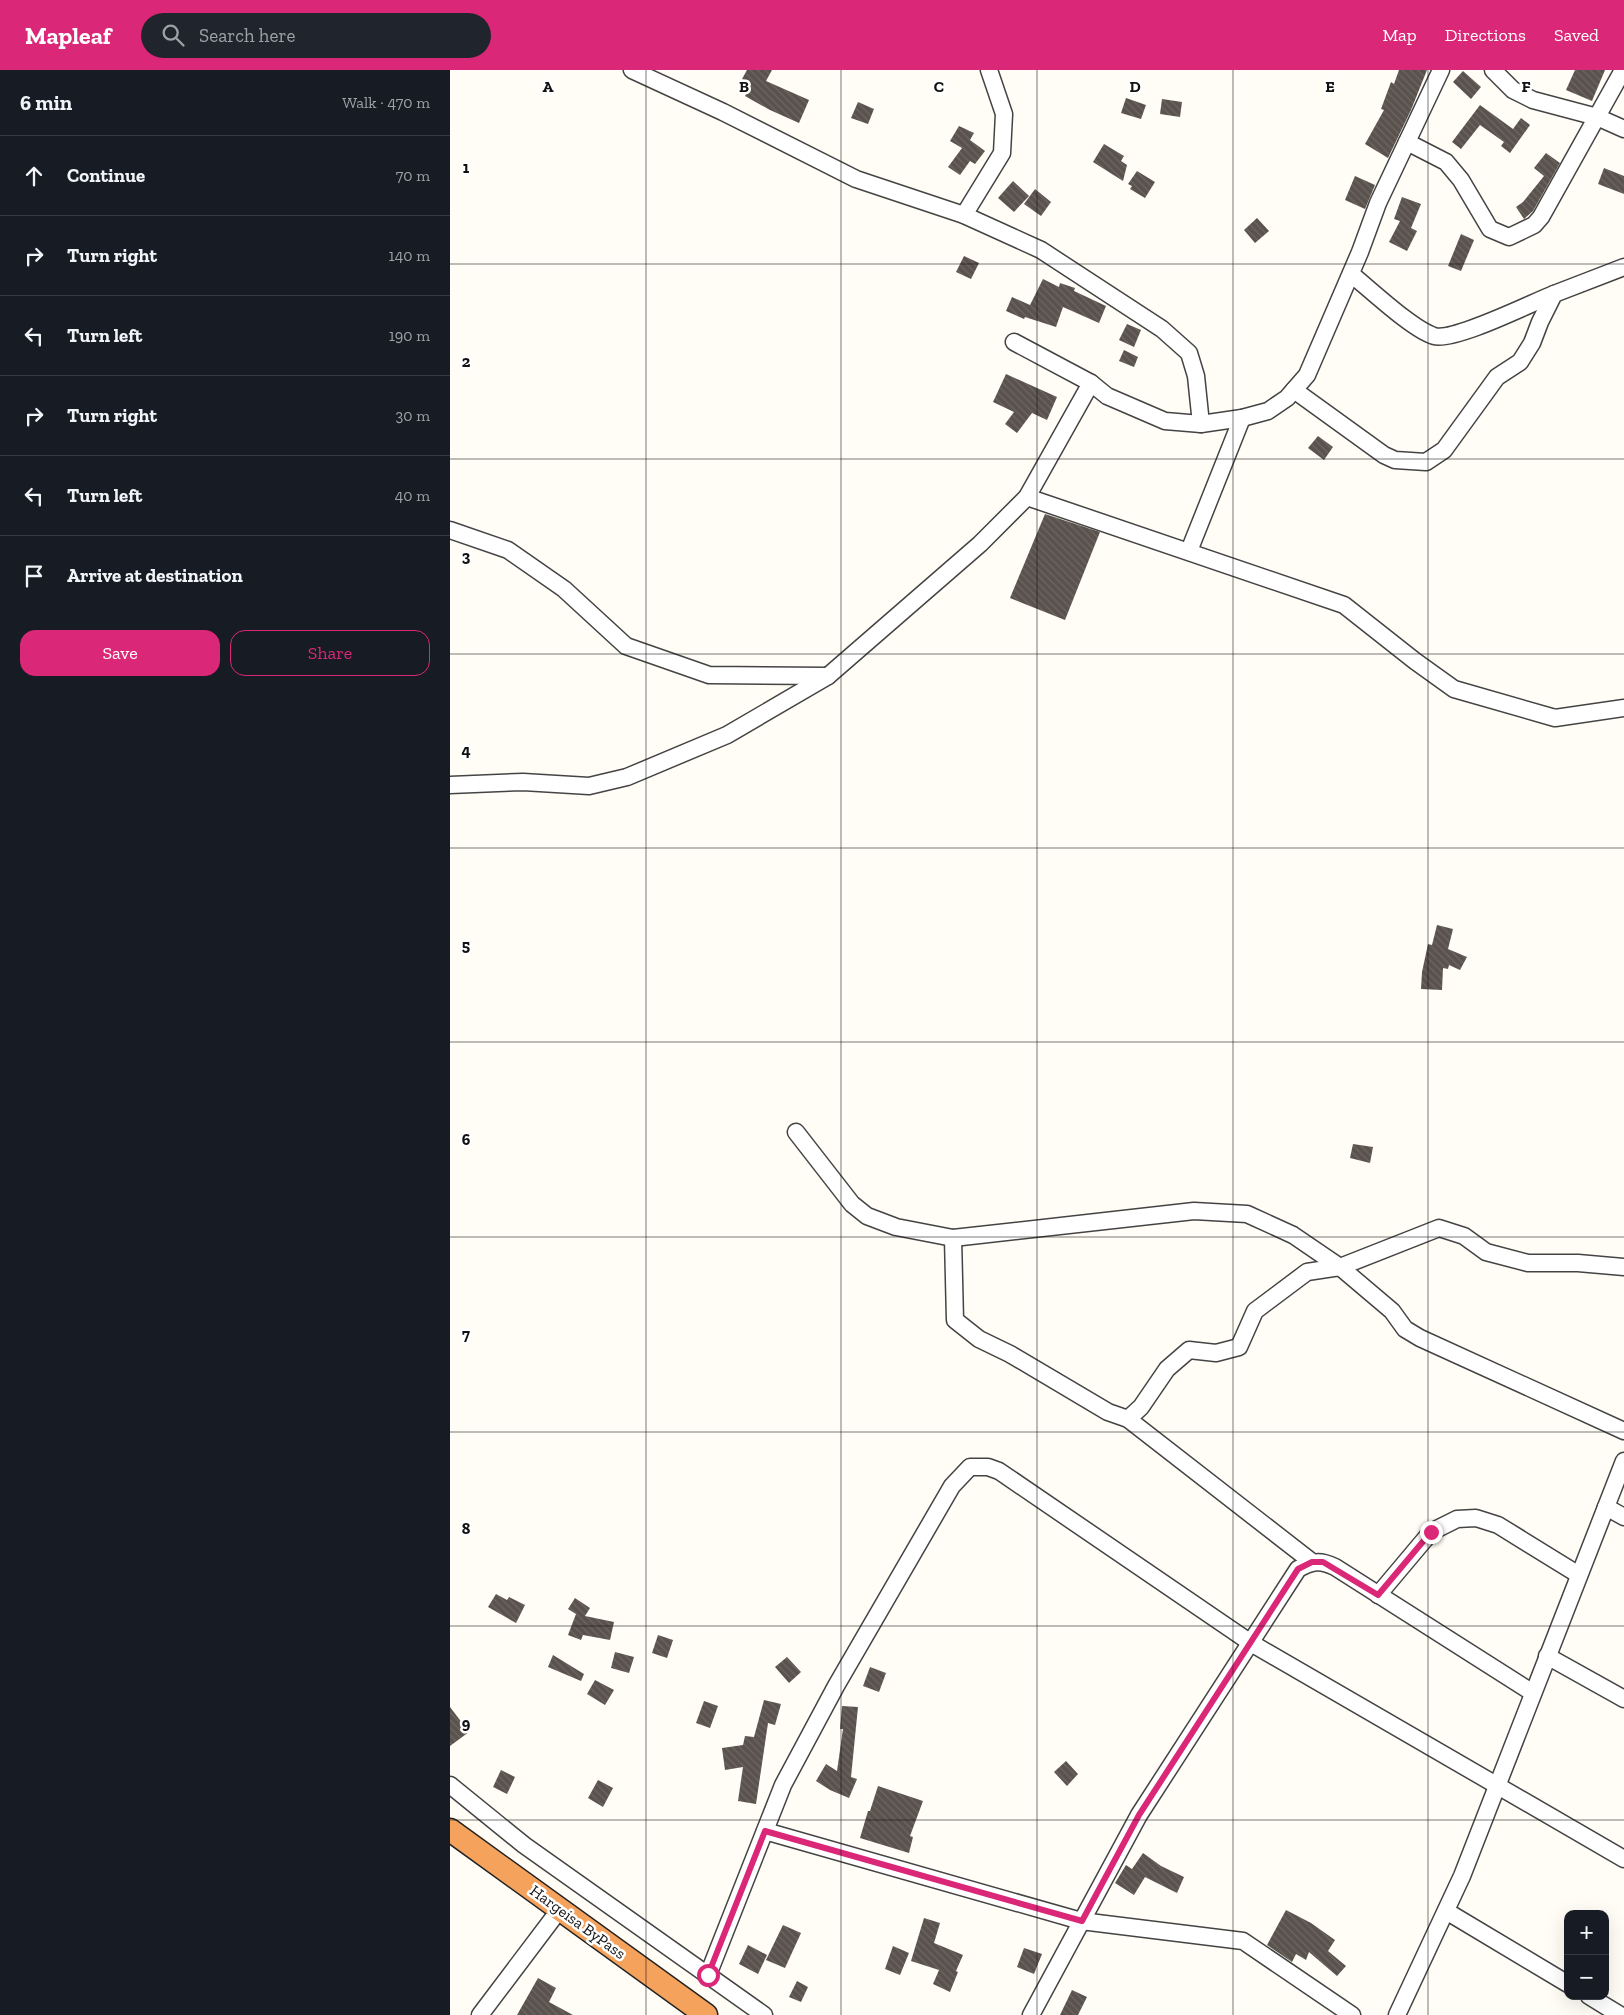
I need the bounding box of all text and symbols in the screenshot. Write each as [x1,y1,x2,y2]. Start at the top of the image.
search box [141,13,491,58]
text: Mapleaf [25,21,111,50]
icon: search [159,21,187,49]
text: Search here [199,24,295,47]
text: Map [1382,24,1417,46]
text: Directions [1445,24,1526,46]
text: Saved [1554,24,1599,46]
text: A [543,77,554,96]
text: B [739,77,749,96]
text: C [934,77,944,96]
text: D [1129,77,1141,96]
text: E [1325,77,1335,96]
text: F [1521,77,1531,96]
text: 6 min [20,90,72,115]
text: Walk · 470 m [342,93,430,112]
text: 1 [463,158,470,177]
icon: ahead [20,162,48,190]
text: Continue [67,164,145,187]
text: 70 m [396,166,430,185]
icon: right [20,242,48,270]
text: Turn right [67,244,157,267]
text: 140 m [389,246,430,265]
icon: left [20,322,48,350]
text: Turn left [67,324,142,347]
text: 190 m [389,326,430,345]
text: 2 [462,352,471,371]
icon: right [20,402,48,430]
text: Turn right [67,404,157,427]
text: 30 m [396,406,430,425]
icon: left [20,482,48,510]
text: Turn left [67,484,142,507]
text: 40 m [395,486,430,505]
text: 3 [462,547,471,566]
icon: arrive [20,562,48,590]
text: Arrive at destination [67,564,243,587]
button: Save [20,630,220,676]
button: Share [230,630,430,676]
text: 4 [461,741,471,760]
text: 5 [462,936,470,955]
text: 6 [462,1130,471,1149]
text: 7 [462,1325,470,1344]
text: 8 [462,1519,471,1538]
route end [1420,1521,1443,1544]
text: 9 [462,1714,471,1733]
street label: Hargeisa ByPass [527,1881,629,1963]
map controls [1564,1910,1609,2000]
button: + [1564,1910,1609,1955]
button: − [1564,1955,1609,2000]
route start [697,1964,720,1987]

